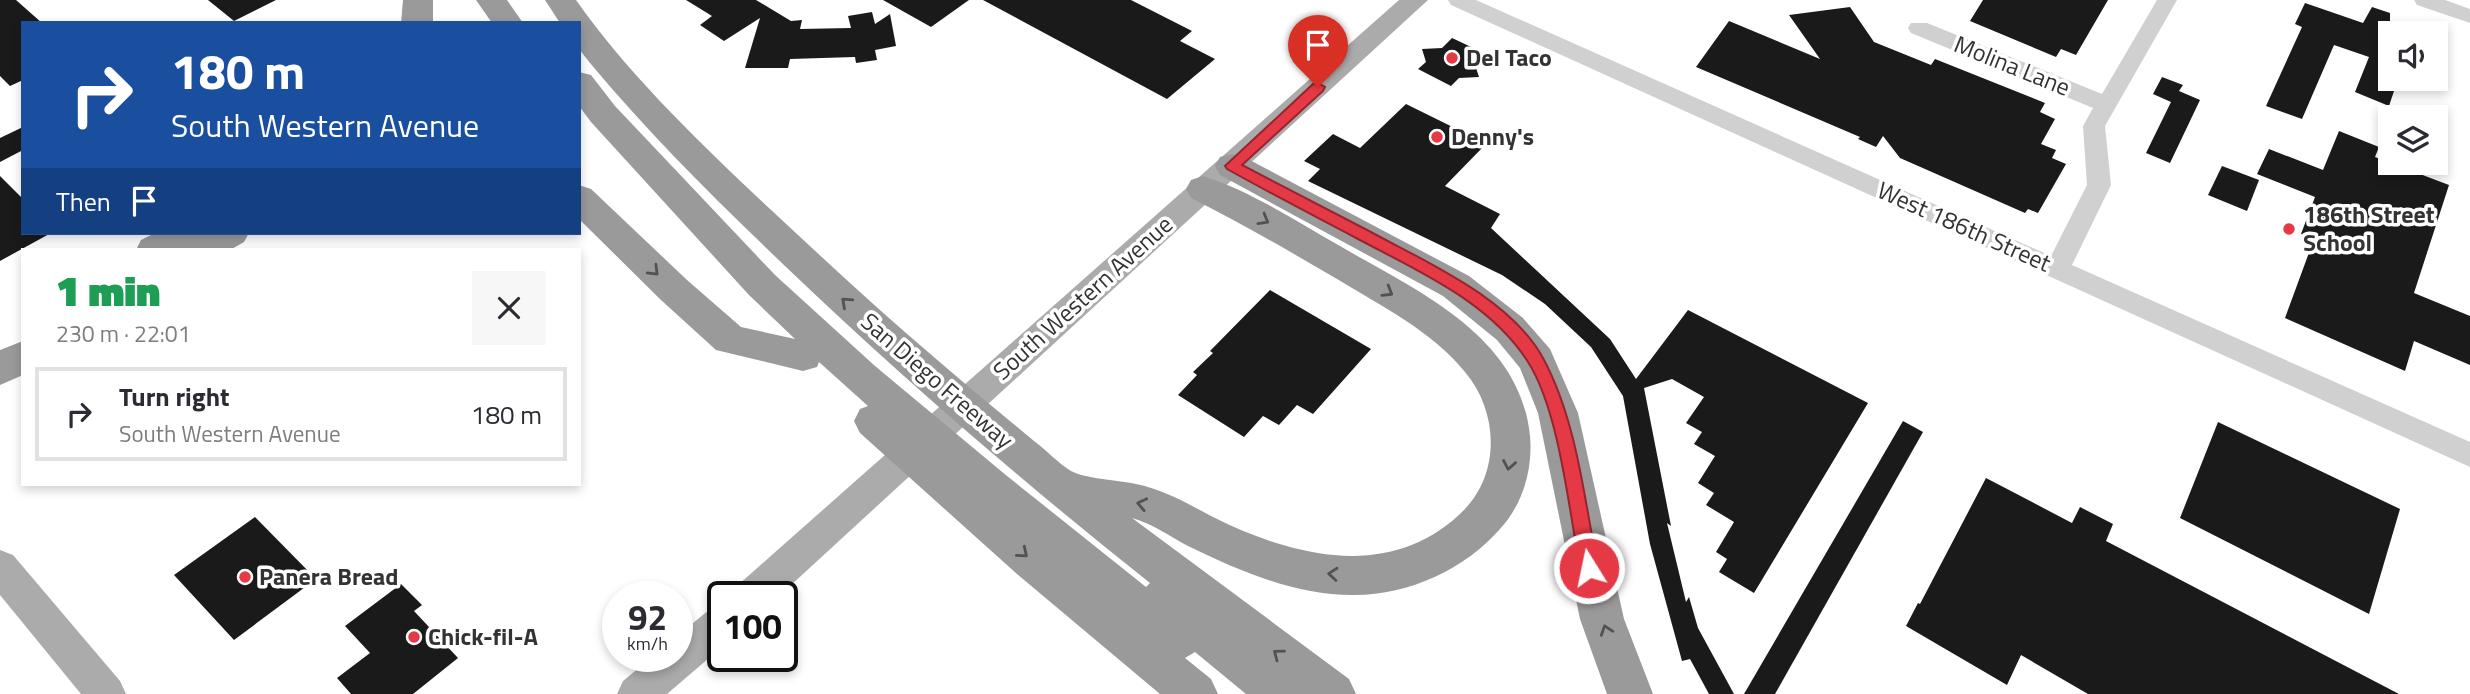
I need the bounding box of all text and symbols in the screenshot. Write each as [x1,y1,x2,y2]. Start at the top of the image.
pin [1288,15,1348,87]
map controls [2378,21,2448,175]
button: sound [2378,21,2448,91]
street label: Molina Lane [1949,25,2076,105]
icon: arrive [1299,26,1337,64]
text: 180 m [171,33,305,108]
place label: Del Taco [1466,39,1552,75]
icon: right [56,49,147,140]
marker: Del Taco [1444,50,1460,66]
text: South Western Avenue [171,101,479,149]
button: layers [2378,105,2448,175]
place label: Denny's [1451,118,1534,154]
marker: Denny's [1429,129,1445,145]
street label: West 186th Street [1872,172,2057,281]
text: Then [56,182,111,221]
icon: arrive [125,182,163,220]
place label: 186th Street School [2303,196,2435,260]
street label: South Western Avenue [984,207,1180,388]
one-way arrow [1257,212,1269,225]
marker: 186th Street School [2281,221,2297,237]
text: 1 min [56,258,160,322]
one-way arrow [646,263,659,276]
button: close [472,271,546,345]
one-way arrow [1381,284,1394,297]
one-way arrow [842,298,855,310]
street label: San Diego Freeway [853,304,1022,457]
text: 230 m · 22:01 [56,316,191,351]
text: Turn right [119,377,230,416]
icon: right [60,395,98,433]
text: 180 m [471,395,542,434]
text: South Western Avenue [119,416,341,451]
one-way arrow [1502,459,1517,471]
one-way arrow [1136,497,1148,512]
position arrow [1552,531,1626,605]
one-way arrow [1015,545,1028,558]
place label: Panera Bread [259,558,399,594]
one-way arrow [1327,567,1338,582]
marker: Panera Bread [237,569,253,585]
speed limit sign: 100 [707,581,798,672]
text: 92 [628,590,667,644]
place label: Chick-fil-A [428,618,539,654]
one-way arrow [1600,625,1614,637]
marker: Chick-fil-A [406,629,422,645]
text: km/h [627,630,668,657]
one-way arrow [1273,650,1286,662]

